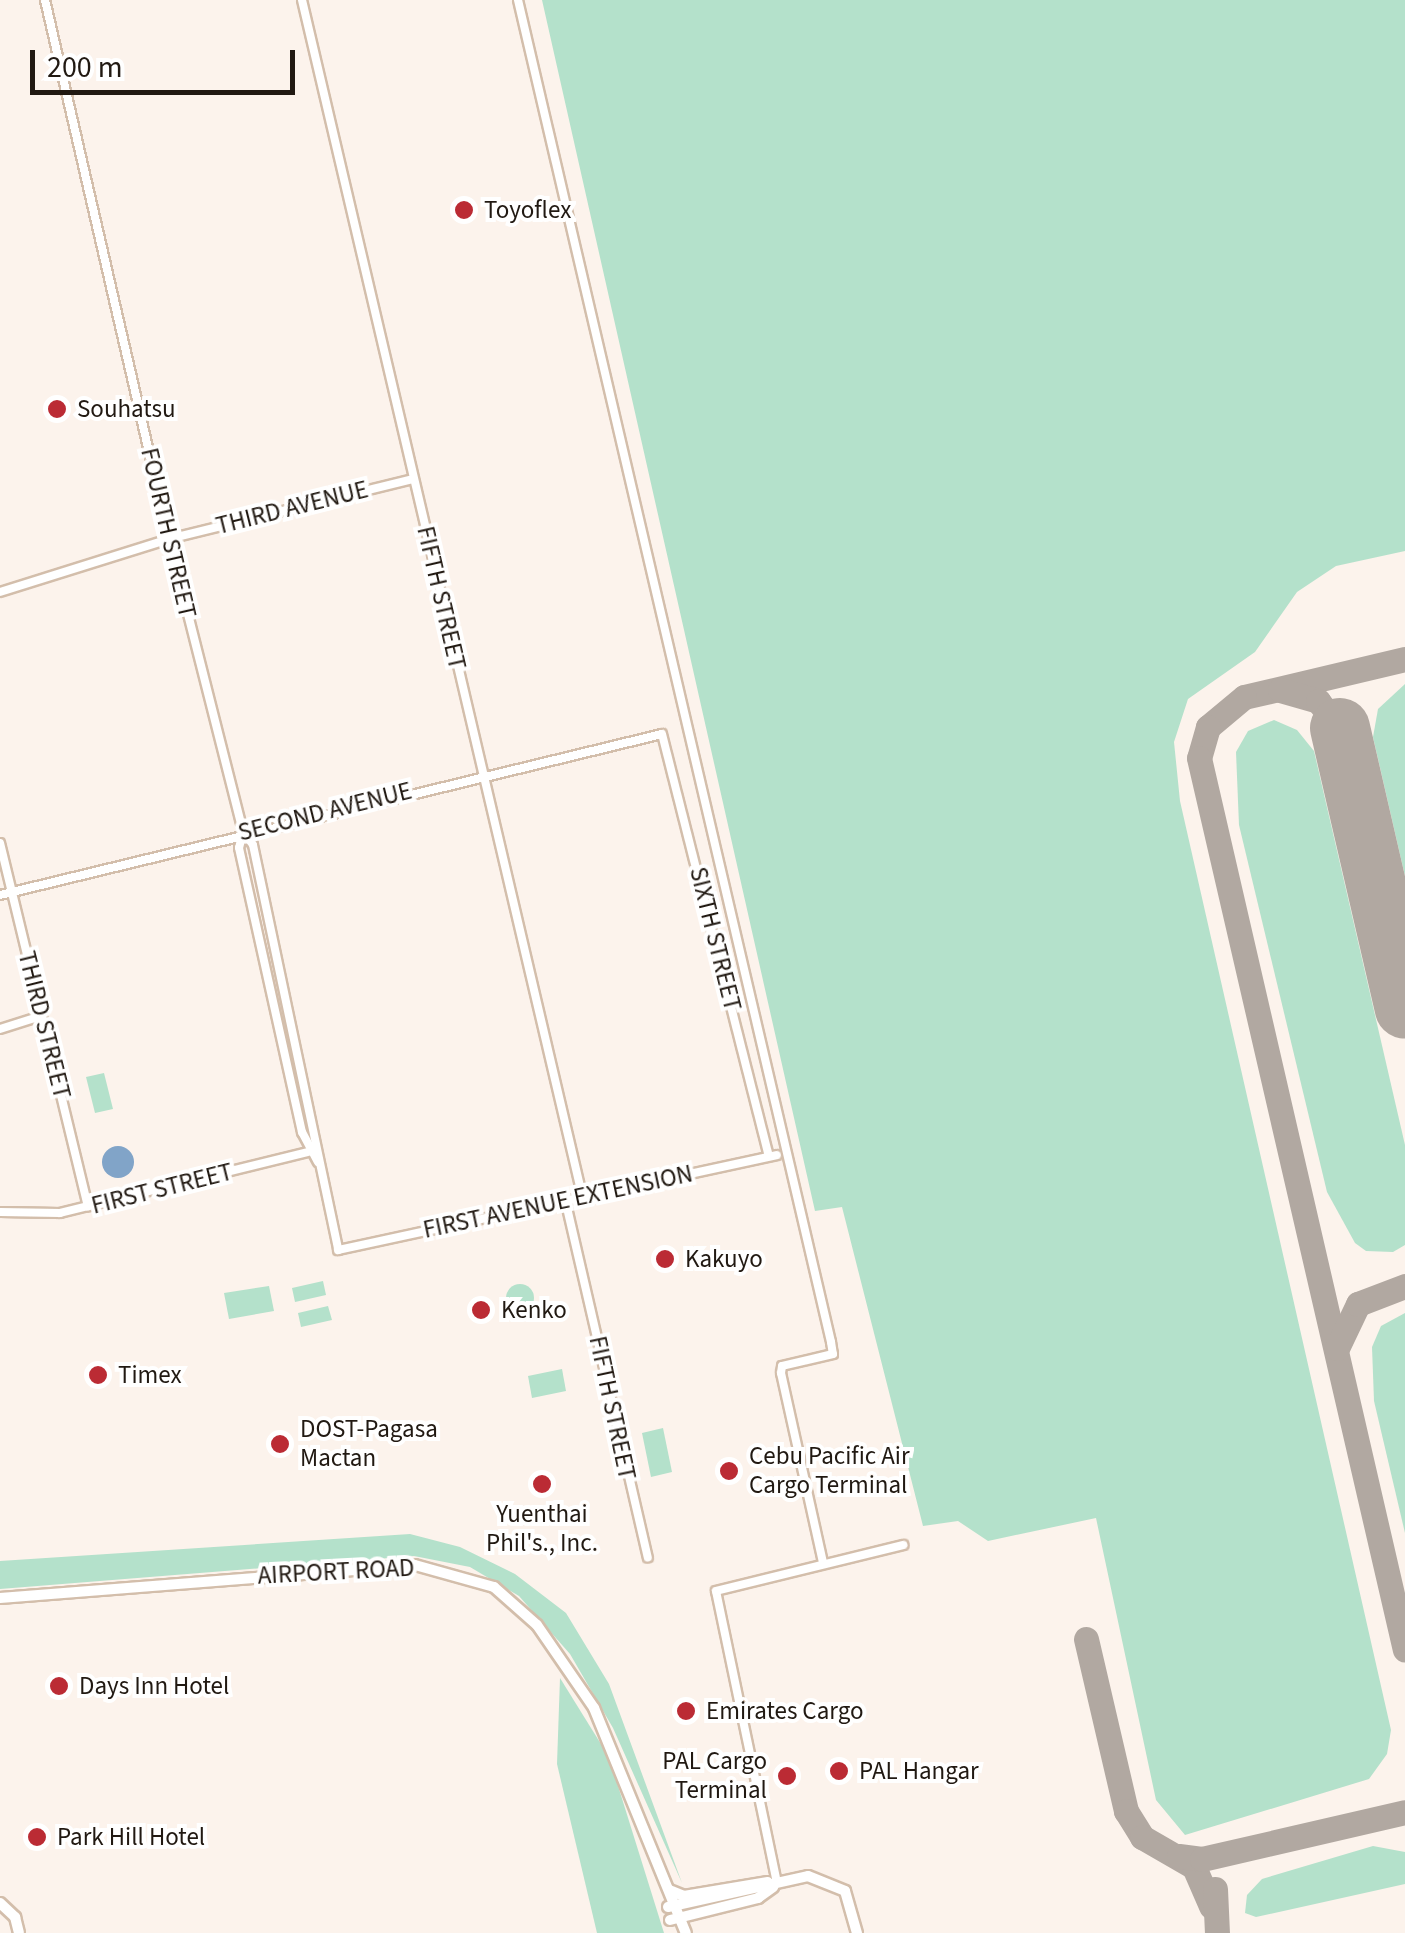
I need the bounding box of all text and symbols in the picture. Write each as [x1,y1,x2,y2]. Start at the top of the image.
scale bar [35,30,300,92]
text: 200 m [47,46,123,89]
place label: Toyoflex [484,195,571,225]
marker: Toyoflex [453,199,475,221]
place label: Souhatsu [77,394,176,424]
marker: Souhatsu [46,398,68,420]
street label: FOURTH STREET [134,445,202,621]
street label: THIRD AVENUE [213,475,371,541]
street label: FIFTH STREET [410,523,472,673]
street label: SECOND AVENUE [235,776,415,848]
street label: SIXTH STREET [683,864,747,1014]
street label: THIRD STREET [11,948,77,1102]
street label: FIRST STREET [88,1157,236,1221]
street label: FIRST AVENUE EXTENSION [421,1159,695,1245]
place label: Kakuyo [685,1244,763,1274]
marker: Kakuyo [654,1248,676,1270]
place label: Kenko [501,1295,567,1325]
marker: Kenko [470,1299,492,1321]
street label: FIFTH STREET [582,1333,642,1483]
place label: Timex [118,1360,182,1390]
marker: Timex [87,1364,109,1386]
place label: DOST-Pagasa Mactan [300,1415,438,1474]
marker: DOST-Pagasa Mactan [269,1433,291,1455]
place label: Cebu Pacific Air Cargo Terminal [749,1442,910,1501]
marker: Cebu Pacific Air Cargo Terminal [718,1460,740,1482]
marker: Yuenthai Phil's., Inc. [531,1473,553,1495]
place label: Yuenthai Phil's., Inc. [486,1500,598,1559]
street label: AIRPORT ROAD [257,1553,415,1591]
place label: Days Inn Hotel [79,1671,229,1701]
marker: Days Inn Hotel [48,1675,70,1697]
place label: Emirates Cargo [706,1696,863,1726]
marker: Emirates Cargo [675,1700,697,1722]
place label: PAL Cargo Terminal [662,1747,767,1806]
place label: PAL Hangar [859,1756,979,1786]
marker: PAL Hangar [828,1760,850,1782]
marker: PAL Cargo Terminal [776,1765,798,1787]
place label: Park Hill Hotel [57,1822,205,1852]
marker: Park Hill Hotel [26,1826,48,1848]

